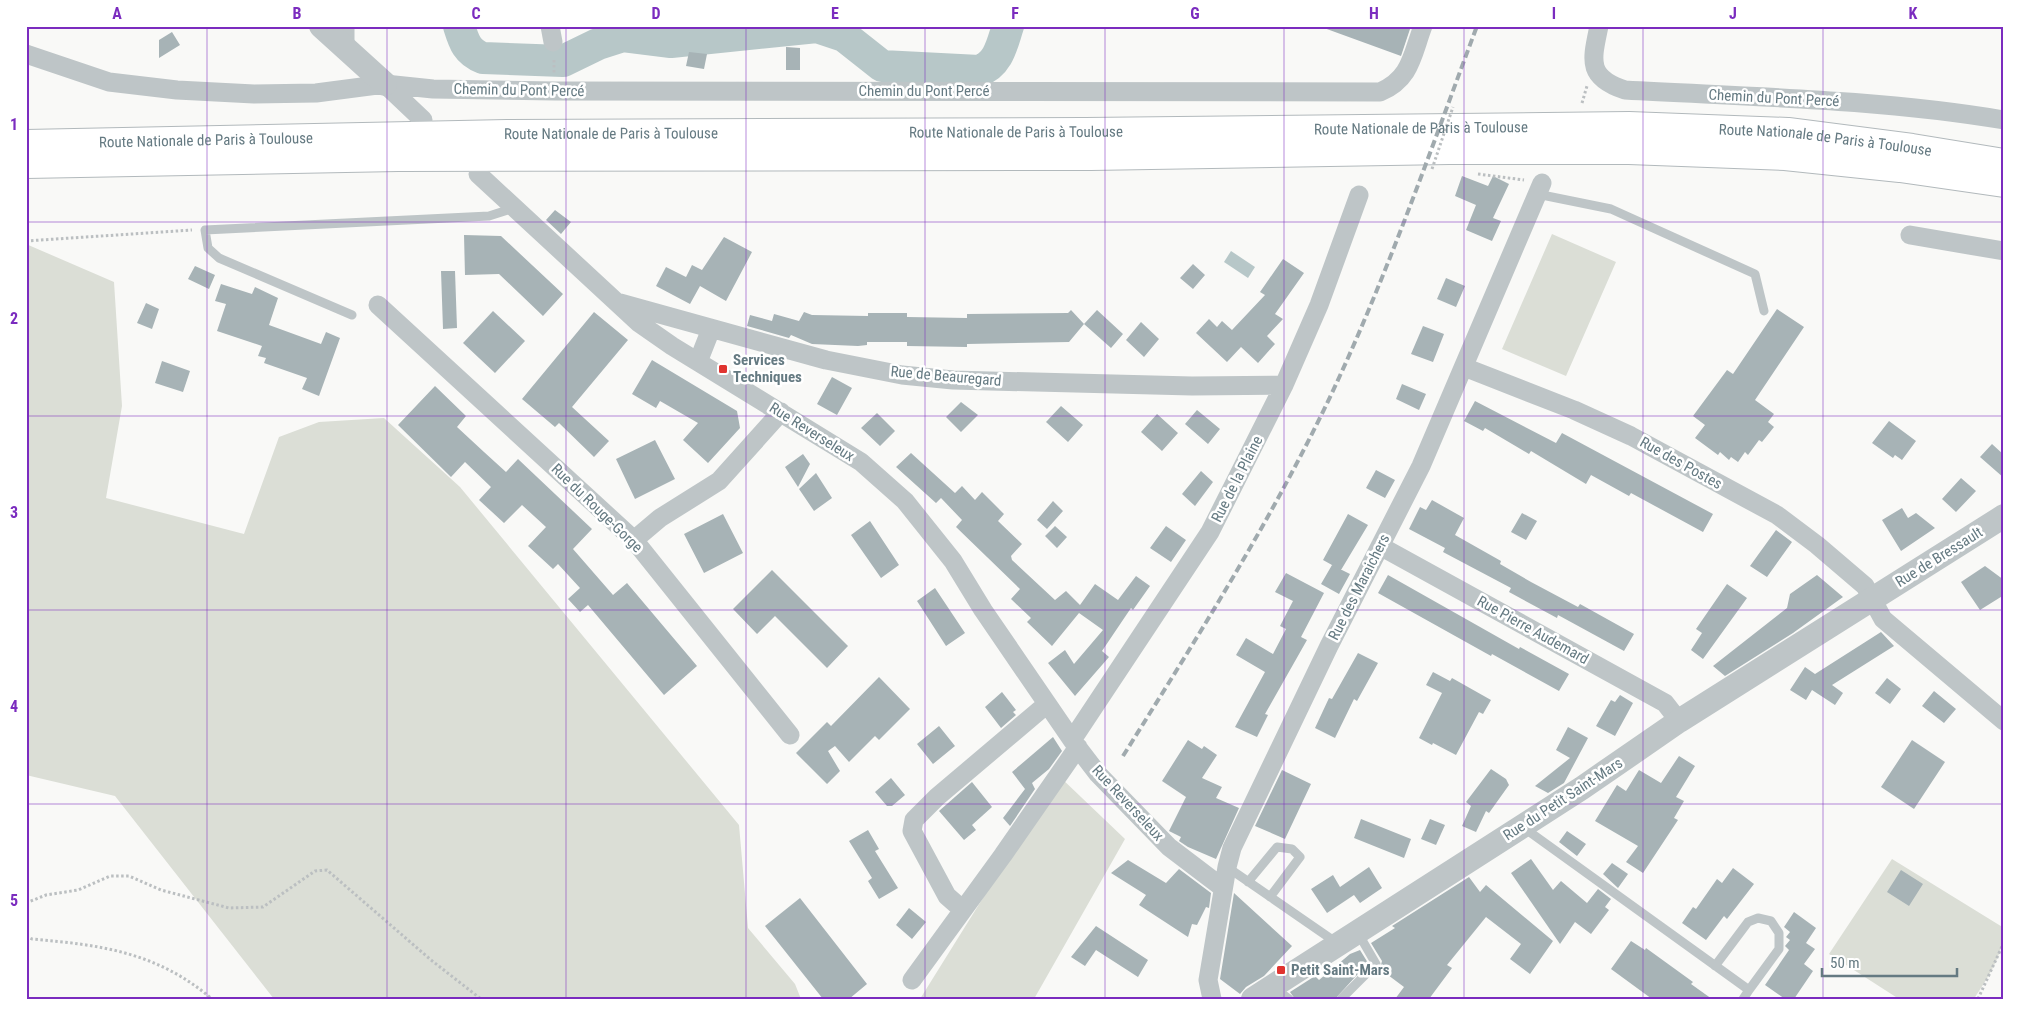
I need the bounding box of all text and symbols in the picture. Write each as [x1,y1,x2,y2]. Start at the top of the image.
text: A [112,4,122,23]
text: B [293,4,302,23]
text: C [471,4,481,23]
text: D [651,4,661,23]
text: E [831,4,839,23]
text: F [1011,4,1019,23]
text: G [1190,4,1200,23]
text: H [1369,4,1379,23]
text: I [1552,4,1556,23]
text: J [1729,4,1737,23]
text: K [1909,4,1918,23]
street label: Chemin du Pont Percé [453,80,585,100]
street label: Chemin du Pont Percé [859,82,989,100]
street label: Chemin du Pont Percé [1708,86,1840,110]
text: 1 [10,115,18,134]
street label: Route Nationale de Paris à Toulouse [1314,118,1528,138]
street label: Route Nationale de Paris à Toulouse [1718,120,1933,160]
street label: Route Nationale de Paris à Toulouse [909,123,1123,142]
street label: Route Nationale de Paris à Toulouse [504,124,718,143]
street label: Route Nationale de Paris à Toulouse [99,129,313,151]
text: 2 [10,309,18,328]
place label: Services Techniques [733,351,802,386]
street label: Rue de Beauregard [890,362,1002,390]
marker: Services Techniques [717,363,729,375]
street label: Rue Reverseleux [766,399,858,465]
street label: Rue de la Plaine [1208,433,1266,525]
street label: Rue des Postes [1637,433,1725,493]
street label: Rue du Rouge-Gorge [548,460,646,556]
text: 3 [10,503,18,522]
street label: Rue de Bressault [1892,523,1986,591]
street label: Rue des Maraichers [1325,531,1394,643]
street label: Rue Pierre Audemard [1474,592,1592,668]
text: 4 [10,697,18,716]
street label: Rue du Petit Saint-Mars [1500,754,1626,844]
street label: Rue Reverseleux [1088,762,1168,845]
text: 5 [10,891,18,910]
scale bar [1822,945,1958,977]
text: 50 m [1830,954,1860,972]
place label: Petit Saint-Mars [1291,961,1390,979]
marker: Petit Saint-Mars [1275,964,1287,976]

